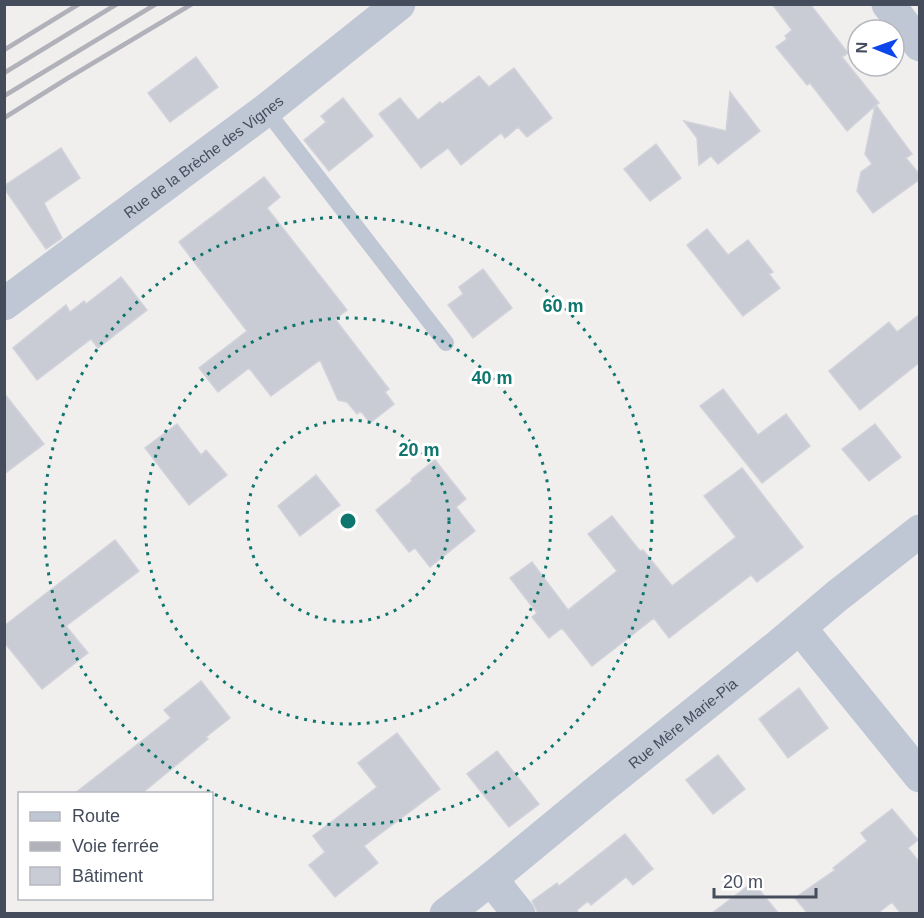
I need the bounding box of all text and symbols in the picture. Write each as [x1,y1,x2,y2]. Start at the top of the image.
north arrow [846,18,906,78]
text: N [853,42,870,54]
street label: Rue de la Brèche des Vignes [120,91,286,221]
text: 60 m [542,296,584,316]
text: 40 m [471,368,513,388]
text: 20 m [398,440,440,460]
centre of rings [338,511,358,531]
street label: Rue Mère Marie-Pia [625,674,741,772]
legend [18,792,213,900]
text: Route [72,806,120,826]
text: Voie ferrée [72,836,159,856]
scale bar [714,861,816,899]
text: Bâtiment [72,866,143,886]
text: 20 m [723,872,763,892]

